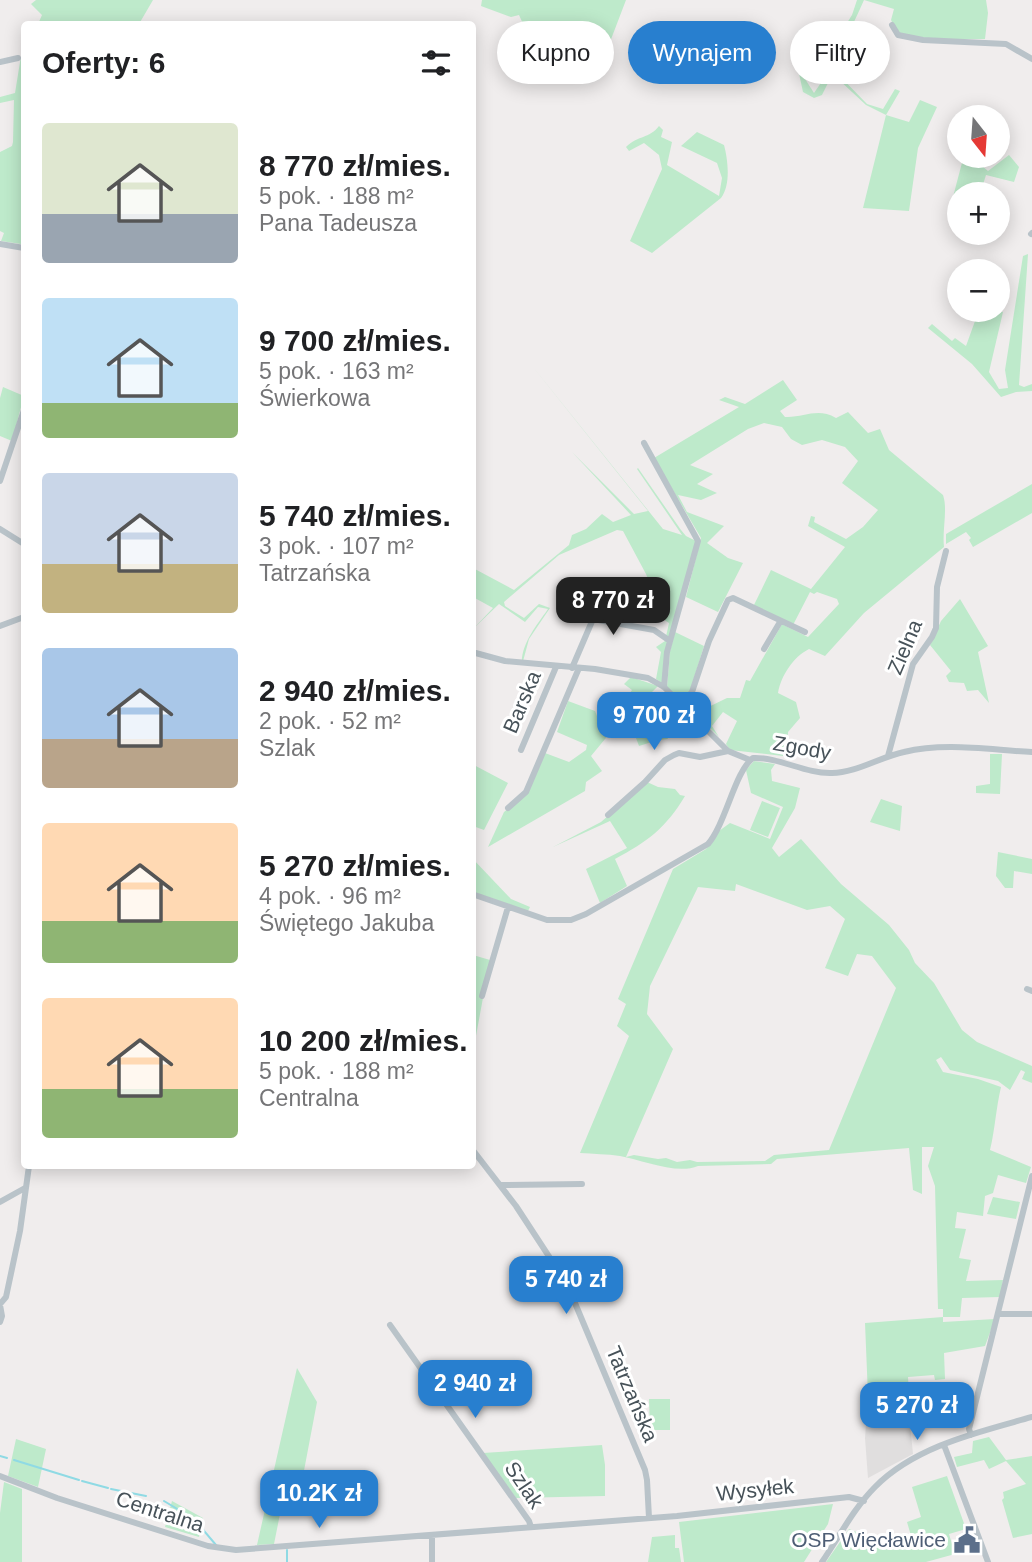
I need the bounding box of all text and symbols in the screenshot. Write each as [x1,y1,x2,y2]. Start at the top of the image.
chip: Kupno [497,21,614,84]
chip: Wynajem [628,21,776,84]
chip: Filtry [790,21,890,84]
icon: filters [417,44,455,82]
text: Oferty: 6 [42,46,165,79]
north arrow [947,105,1010,168]
map controls [947,105,1010,322]
text: 8 770 zł/mies. [259,149,451,182]
icon: home [98,151,182,235]
button: + [947,182,1010,245]
text: 5 pok. · 188 m² [259,183,414,209]
text: Pana Tadeusza [259,210,417,236]
button: − [947,259,1010,322]
text: 9 700 zł/mies. [259,324,451,357]
icon: home [98,326,182,410]
text: 5 pok. · 163 m² [259,358,414,384]
text: Świerkowa [259,385,370,411]
text: 5 740 zł/mies. [259,499,451,532]
icon: home [98,501,182,585]
text: 3 pok. · 107 m² [259,533,414,559]
text: Tatrzańska [259,560,370,586]
pin: 8 770 zł [541,578,685,637]
text: 8 770 zł [572,587,654,613]
street label: Zielna [883,616,926,678]
street label: Barska [498,667,545,736]
text: 2 940 zł/mies. [259,674,451,707]
icon: home [98,676,182,760]
pin: 9 700 zł [582,692,726,752]
text: 9 700 zł [613,702,695,728]
text: 2 pok. · 52 m² [259,708,401,734]
street label: Zgody [771,731,833,764]
text: Szlak [259,735,315,761]
text: 5 270 zł/mies. [259,849,451,882]
icon: home [98,851,182,935]
text: 4 pok. · 96 m² [259,883,401,909]
text: Świętego Jakuba [259,910,434,936]
text: 10 200 zł/mies. [259,1024,467,1057]
icon: home [98,1026,182,1110]
text: 5 pok. · 188 m² [259,1058,414,1084]
text: Centralna [259,1085,359,1111]
pin: 5 740 zł [494,1256,638,1316]
text: 5 740 zł [525,1266,607,1292]
street label: Tatrzańska [602,1343,663,1445]
pin: 2 940 zł [403,1360,547,1420]
text: 2 940 zł [434,1370,516,1396]
pin: 5 270 zł [845,1382,989,1442]
text: 5 270 zł [876,1392,958,1418]
street label: Szlak [501,1457,549,1513]
pin: 10.2K zł [247,1470,391,1530]
street label: Wysyłek [715,1474,795,1505]
text: 10.2K zł [276,1480,362,1506]
street label: Centralna [113,1487,207,1537]
public building icon: OSP Więcławice [952,1525,982,1555]
place label: OSP Więcławice [791,1528,946,1551]

